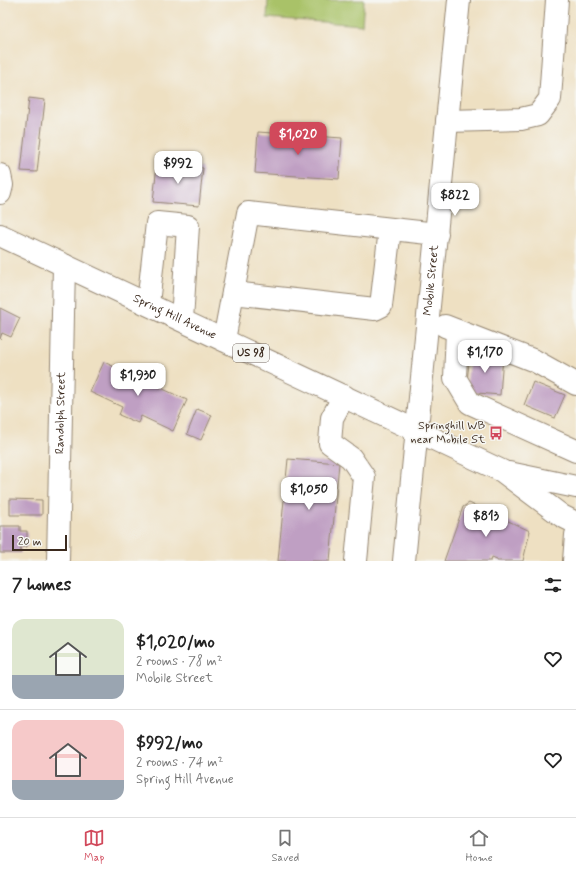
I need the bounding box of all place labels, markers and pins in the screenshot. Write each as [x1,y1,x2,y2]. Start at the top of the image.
pin: $1,020 [265,122,331,156]
pin: $992 [154,151,202,185]
pin: $822 [431,183,479,217]
pin: $1,170 [452,340,518,374]
pin: $1,930 [105,363,171,397]
place label: Springhill WB near Mobile St [410,418,485,448]
bus stop icon: Springhill WB near Mobile St [488,425,504,441]
pin: $1,050 [276,477,342,511]
pin: $813 [462,504,510,538]

